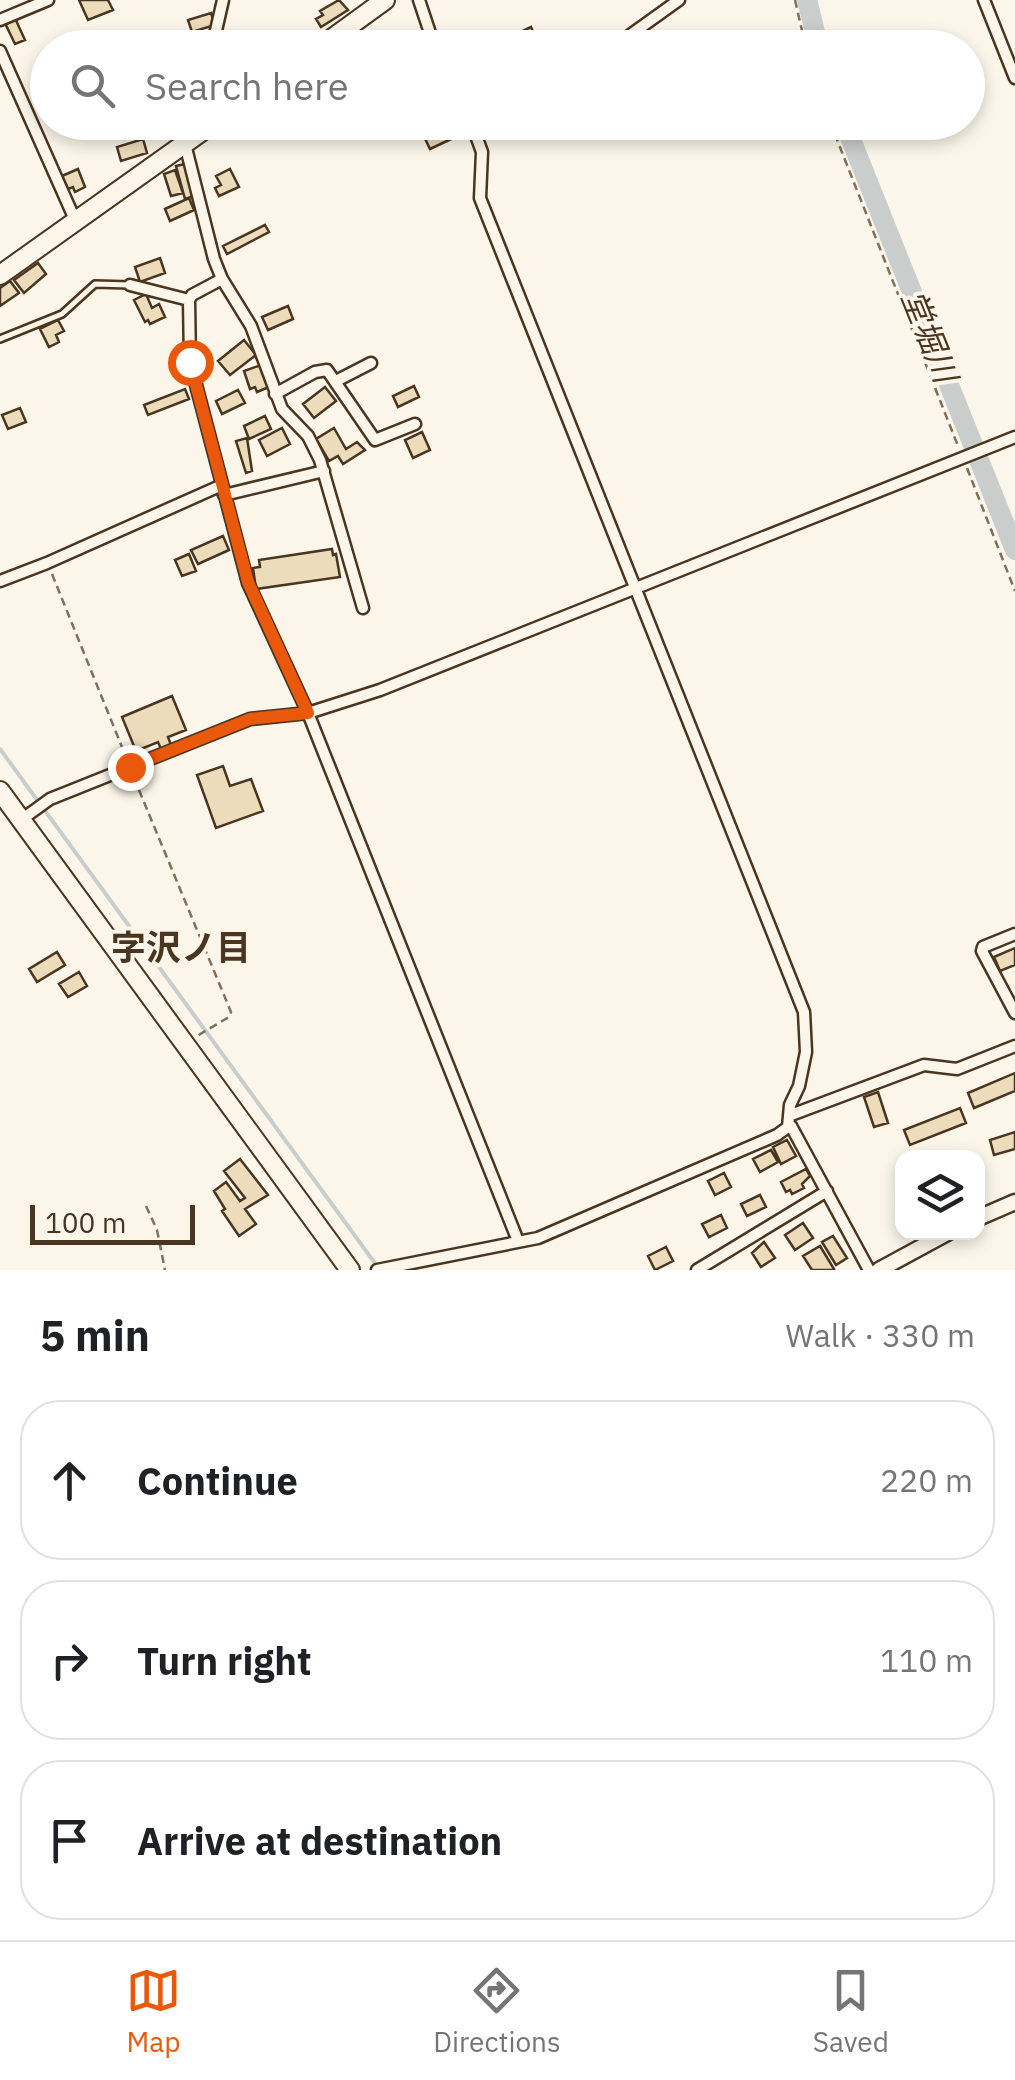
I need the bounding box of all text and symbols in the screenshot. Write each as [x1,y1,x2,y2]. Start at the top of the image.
search box [30,30,985,140]
icon: search [65,58,120,113]
text: Search here [145,61,349,110]
water label: 堂堀川 [893,284,969,391]
route start [168,340,214,386]
route end [108,745,154,791]
district label: 字沢ノ目 [111,924,251,970]
map controls [895,1150,985,1240]
button: layers [895,1150,985,1240]
scale bar [30,1200,195,1244]
text: 100 m [45,1204,126,1241]
text: 5 min [40,1308,150,1363]
text: Walk · 330 m [786,1314,975,1356]
icon: ahead [42,1453,97,1508]
text: Continue [137,1456,298,1505]
text: 220 m [880,1459,973,1501]
icon: right [42,1633,97,1688]
text: Turn right [137,1636,312,1685]
text: 110 m [880,1639,973,1681]
icon: arrive [42,1813,97,1868]
text: Arrive at destination [137,1816,502,1865]
tab: Map [126,1963,181,2060]
tab: Directions [433,1963,561,2060]
tab: Saved [813,1963,889,2060]

